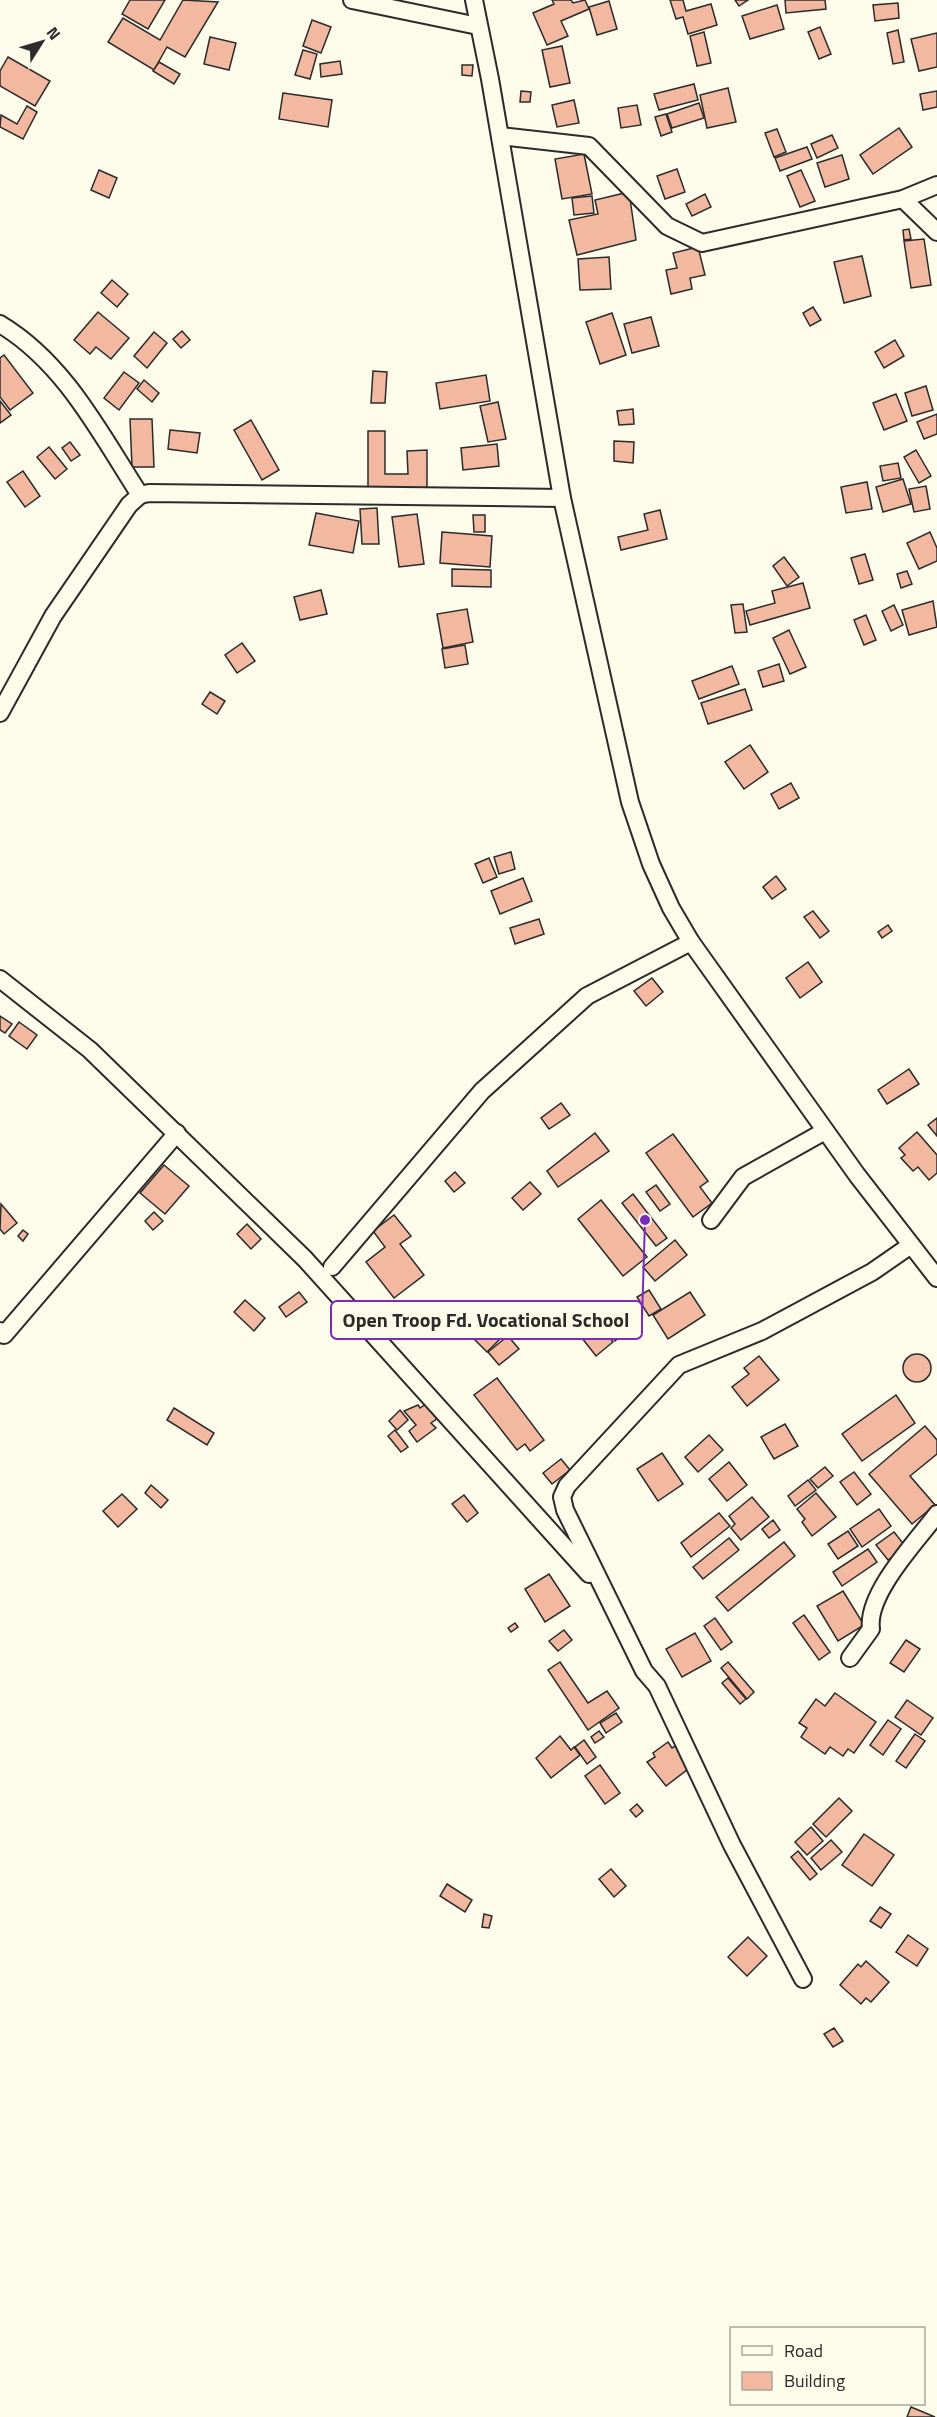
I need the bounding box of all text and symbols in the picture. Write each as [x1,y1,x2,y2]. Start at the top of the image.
north arrow [12,12,72,72]
text: N [41,21,67,45]
callout: Open Troop Fd. Vocational School [331,1301,642,1339]
text: Open Troop Fd. Vocational School [343,1304,629,1335]
legend [730,2327,925,2405]
text: Road [784,2337,823,2364]
text: Building [784,2367,845,2394]

